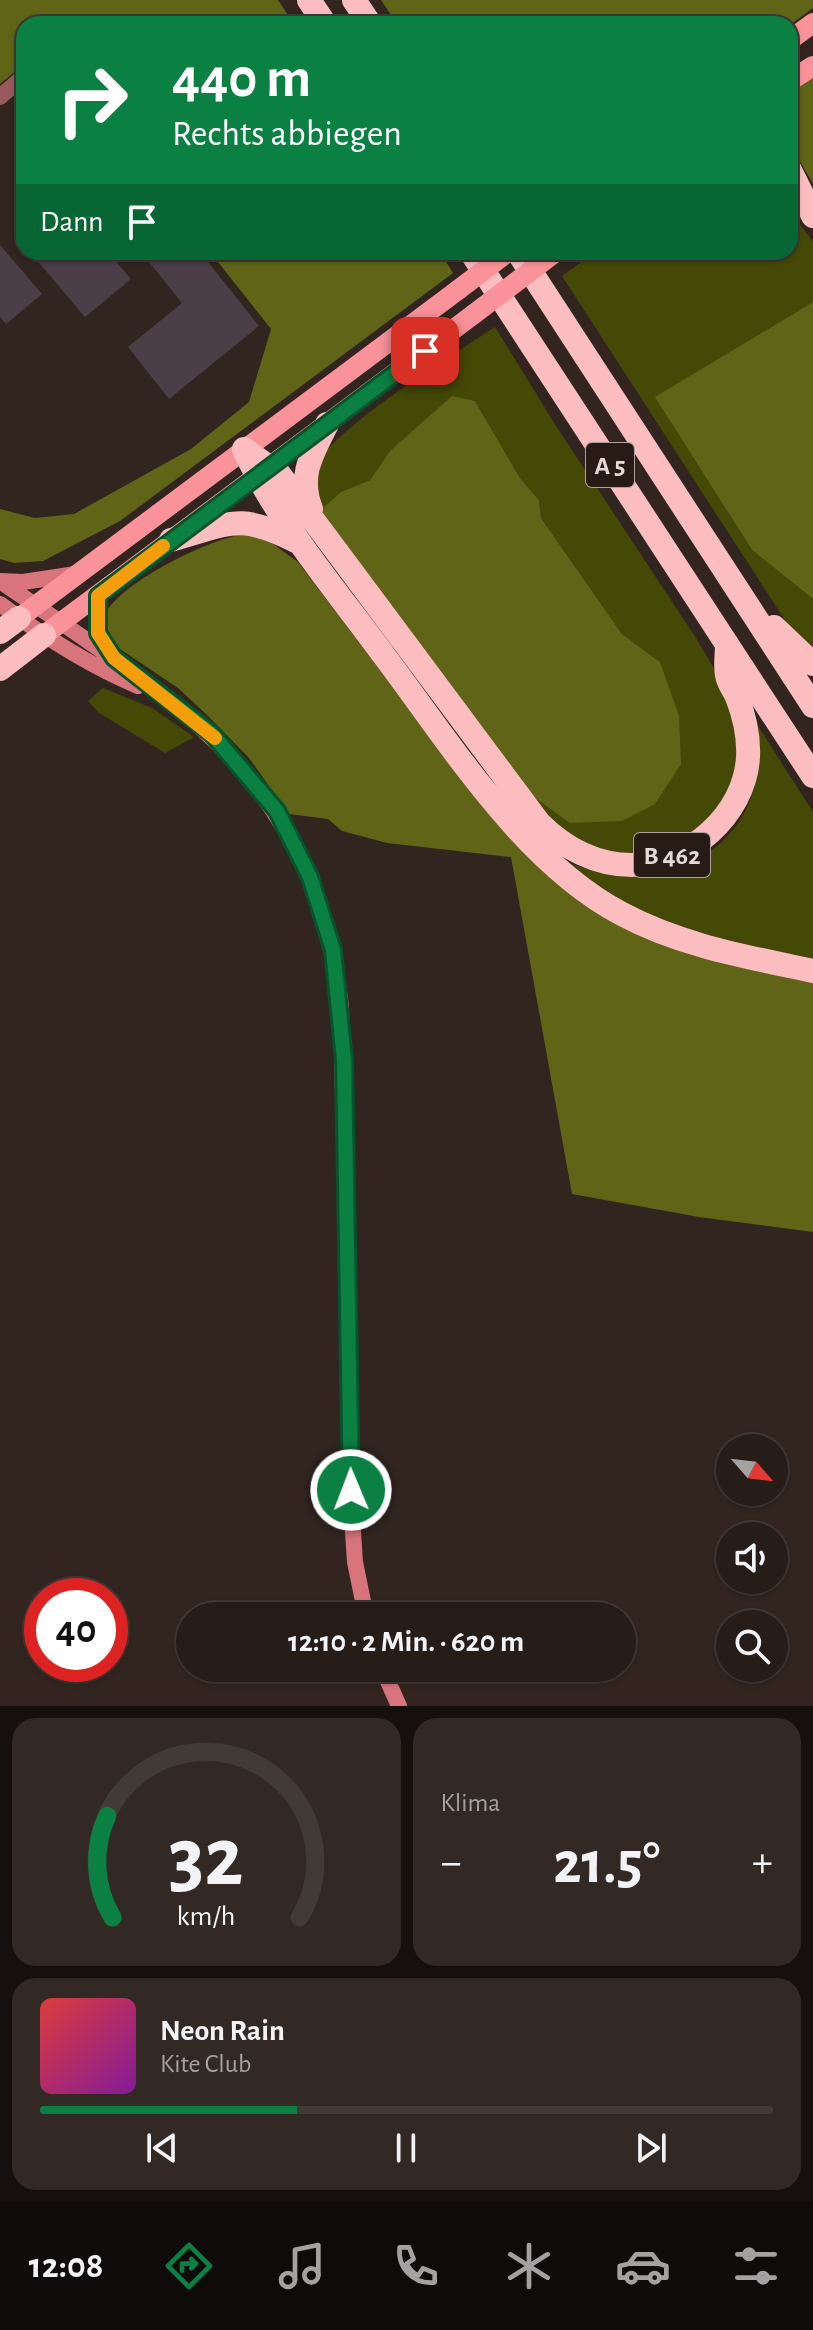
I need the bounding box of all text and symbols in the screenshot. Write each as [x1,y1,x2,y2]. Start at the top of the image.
icon: right [40,48,144,152]
text: 440 m [172,51,311,107]
text: Rechts abbiegen [172,116,402,152]
icon: arrive [120,200,164,244]
text: Dann [40,207,104,237]
pin [391,317,459,385]
icon: arrive [403,329,447,373]
road number: A 5 [586,443,634,487]
road number: B 462 [634,833,710,877]
north arrow [716,1434,788,1506]
map controls [716,1434,788,1682]
position arrow [309,1448,393,1532]
button: sound [716,1522,788,1594]
speed limit sign: 40 [24,1578,128,1682]
button: search [716,1610,788,1682]
text: 12:10 · 2 Min. · 620 m [288,1627,524,1657]
text: Klima [441,1790,500,1816]
text: 32 [169,1817,244,1901]
text: 21.5° [553,1834,660,1894]
text: − [441,1841,462,1885]
text: + [752,1841,773,1885]
text: km/h [177,1902,236,1931]
text: Neon Rain [160,2016,285,2046]
text: Kite Club [160,2051,251,2077]
icon: previous [140,2126,184,2170]
icon: pause [384,2126,428,2170]
icon: next [629,2126,673,2170]
icon: directions [161,2238,217,2294]
icon: music [274,2238,330,2294]
icon: phone [388,2238,444,2294]
icon: climate [501,2238,557,2294]
icon: car [615,2238,671,2294]
icon: filters [728,2238,784,2294]
text: 12:08 [29,2248,103,2284]

